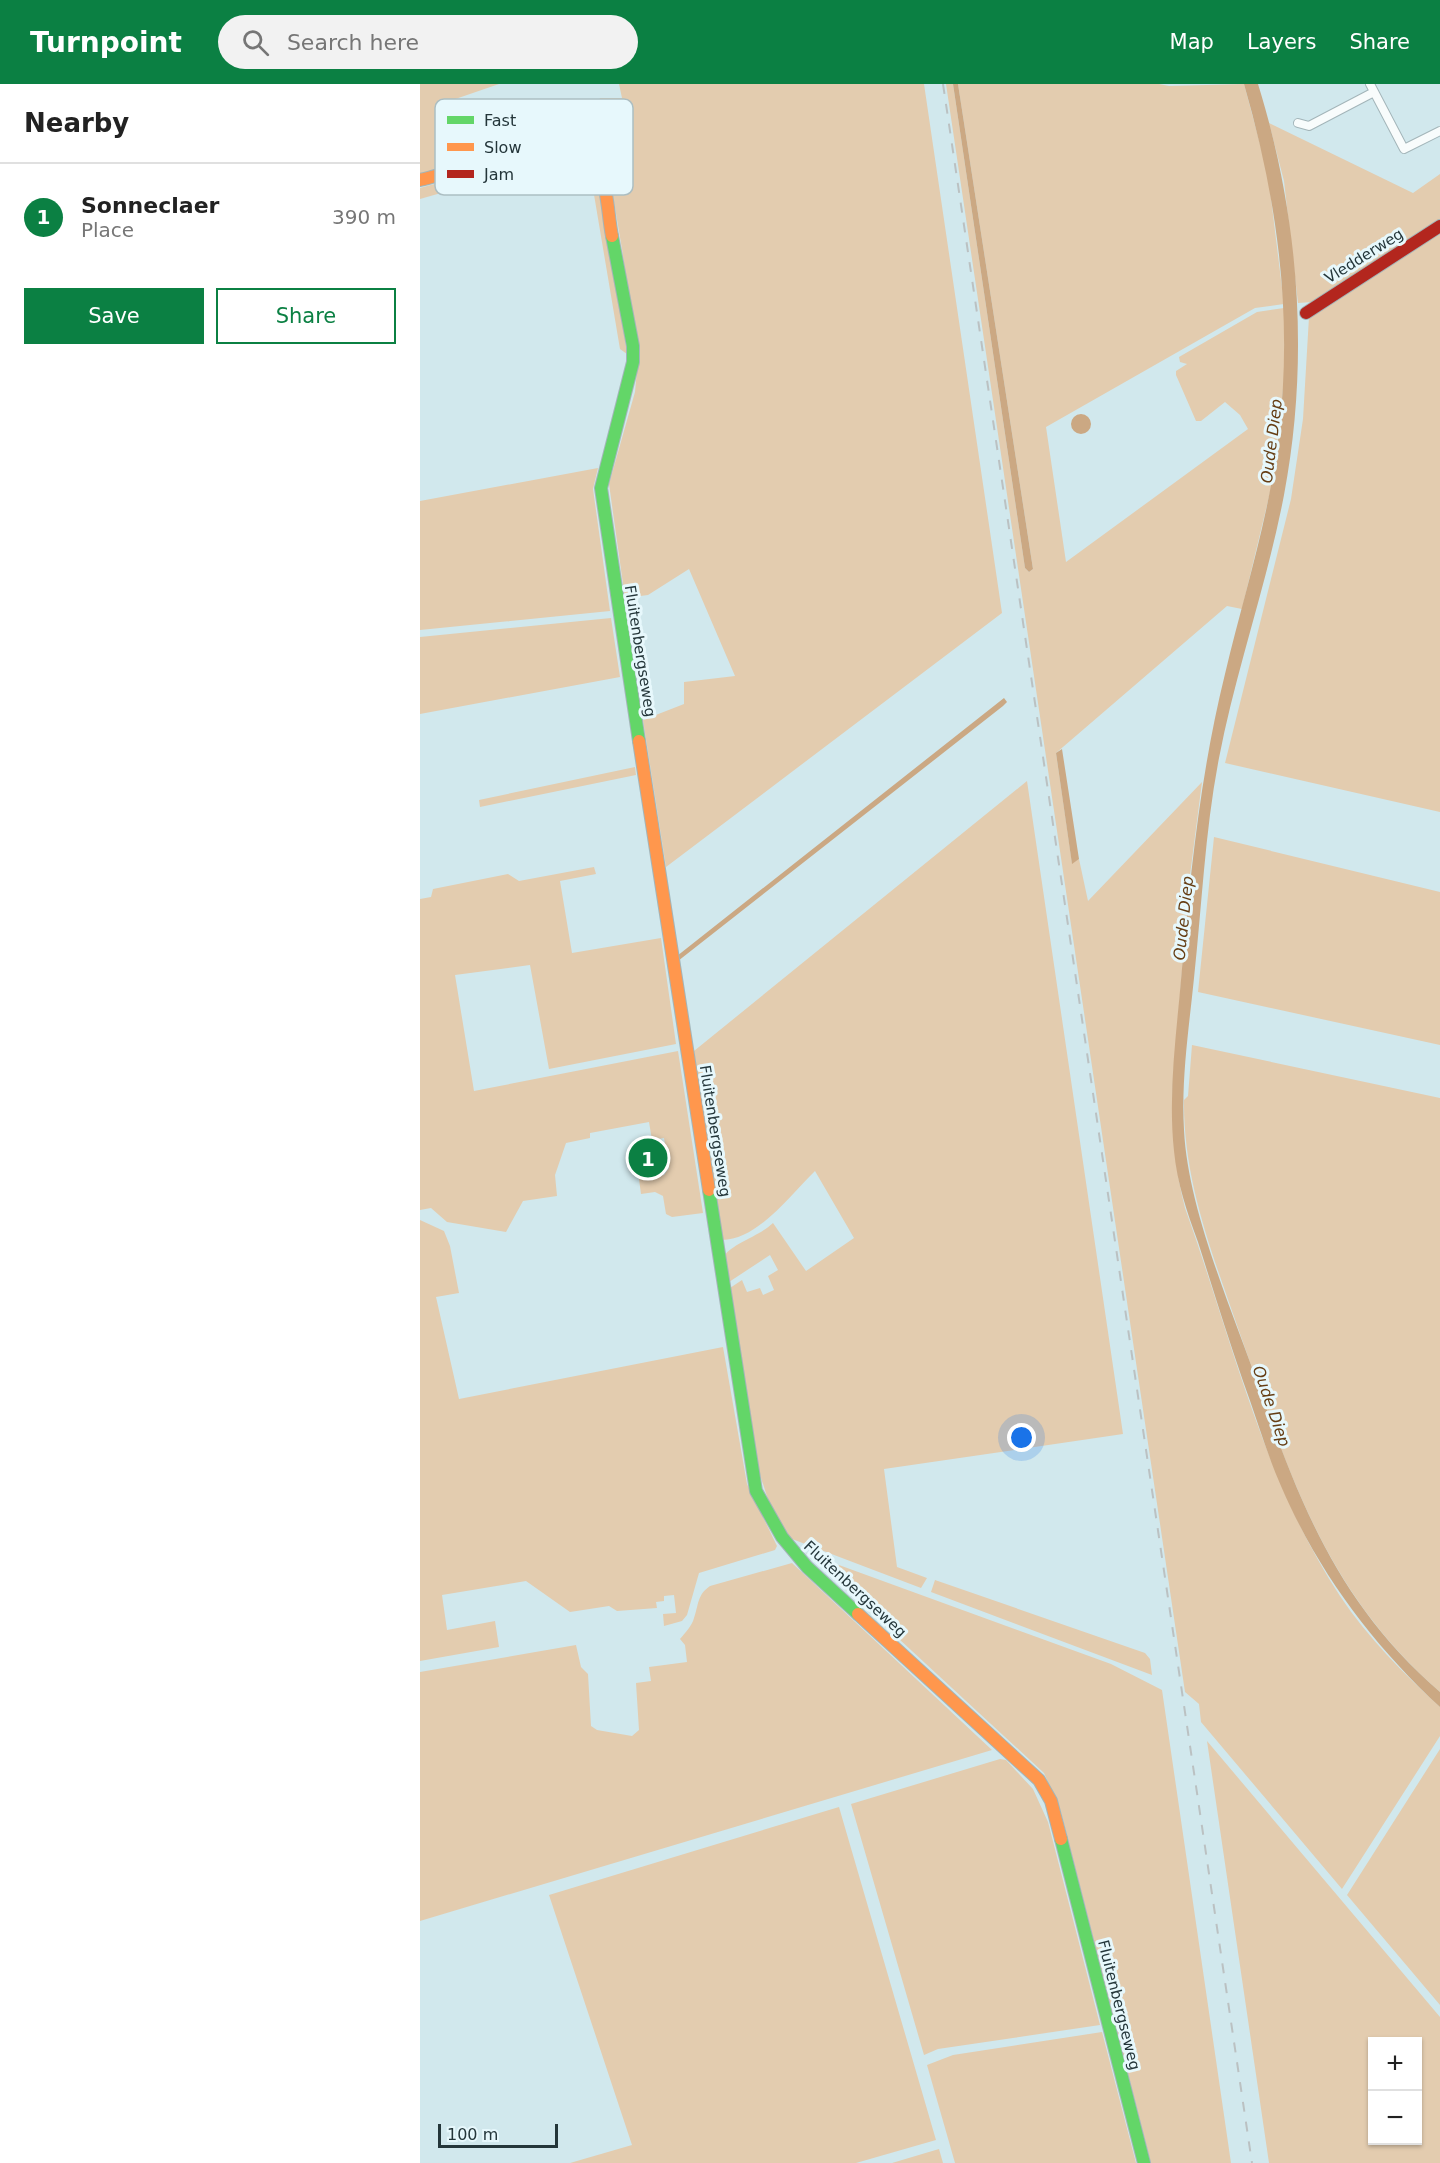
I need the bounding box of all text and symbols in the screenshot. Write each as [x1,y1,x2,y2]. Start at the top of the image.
search box [218,15,638,69]
text: Turnpoint [30,26,182,59]
icon: search [239,26,272,59]
text: Search here [287,30,419,55]
text: Map [1170,30,1214,54]
text: Layers [1247,30,1316,54]
text: Share [1349,30,1410,54]
legend [435,99,633,195]
text: Nearby [24,108,129,138]
text: Fast [484,111,516,130]
text: Slow [484,138,521,157]
text: Jam [483,165,514,184]
text: Sonneclaer [81,193,219,218]
text: 1 [37,205,50,229]
text: 390 m [332,205,396,229]
text: Place [81,218,134,242]
street label: Vledderweg [1321,225,1407,287]
button: Save [24,288,204,344]
button: Share [216,288,396,344]
water label: Oude Diep [1257,398,1286,484]
street label: Fluitenbergseweg [621,584,659,718]
water label: Oude Diep [1170,875,1197,961]
street label: Fluitenbergseweg [696,1064,734,1198]
pin: 1 [628,1136,668,1180]
water label: Oude Diep [1249,1363,1294,1449]
your location [1007,1423,1036,1452]
street label: Fluitenbergseweg [800,1537,910,1641]
street label: Fluitenbergseweg [1094,1938,1144,2072]
map controls [1368,2037,1422,2145]
button: + [1368,2037,1422,2091]
button: − [1368,2091,1422,2145]
scale bar [438,2121,558,2148]
text: 100 m [447,2125,498,2144]

